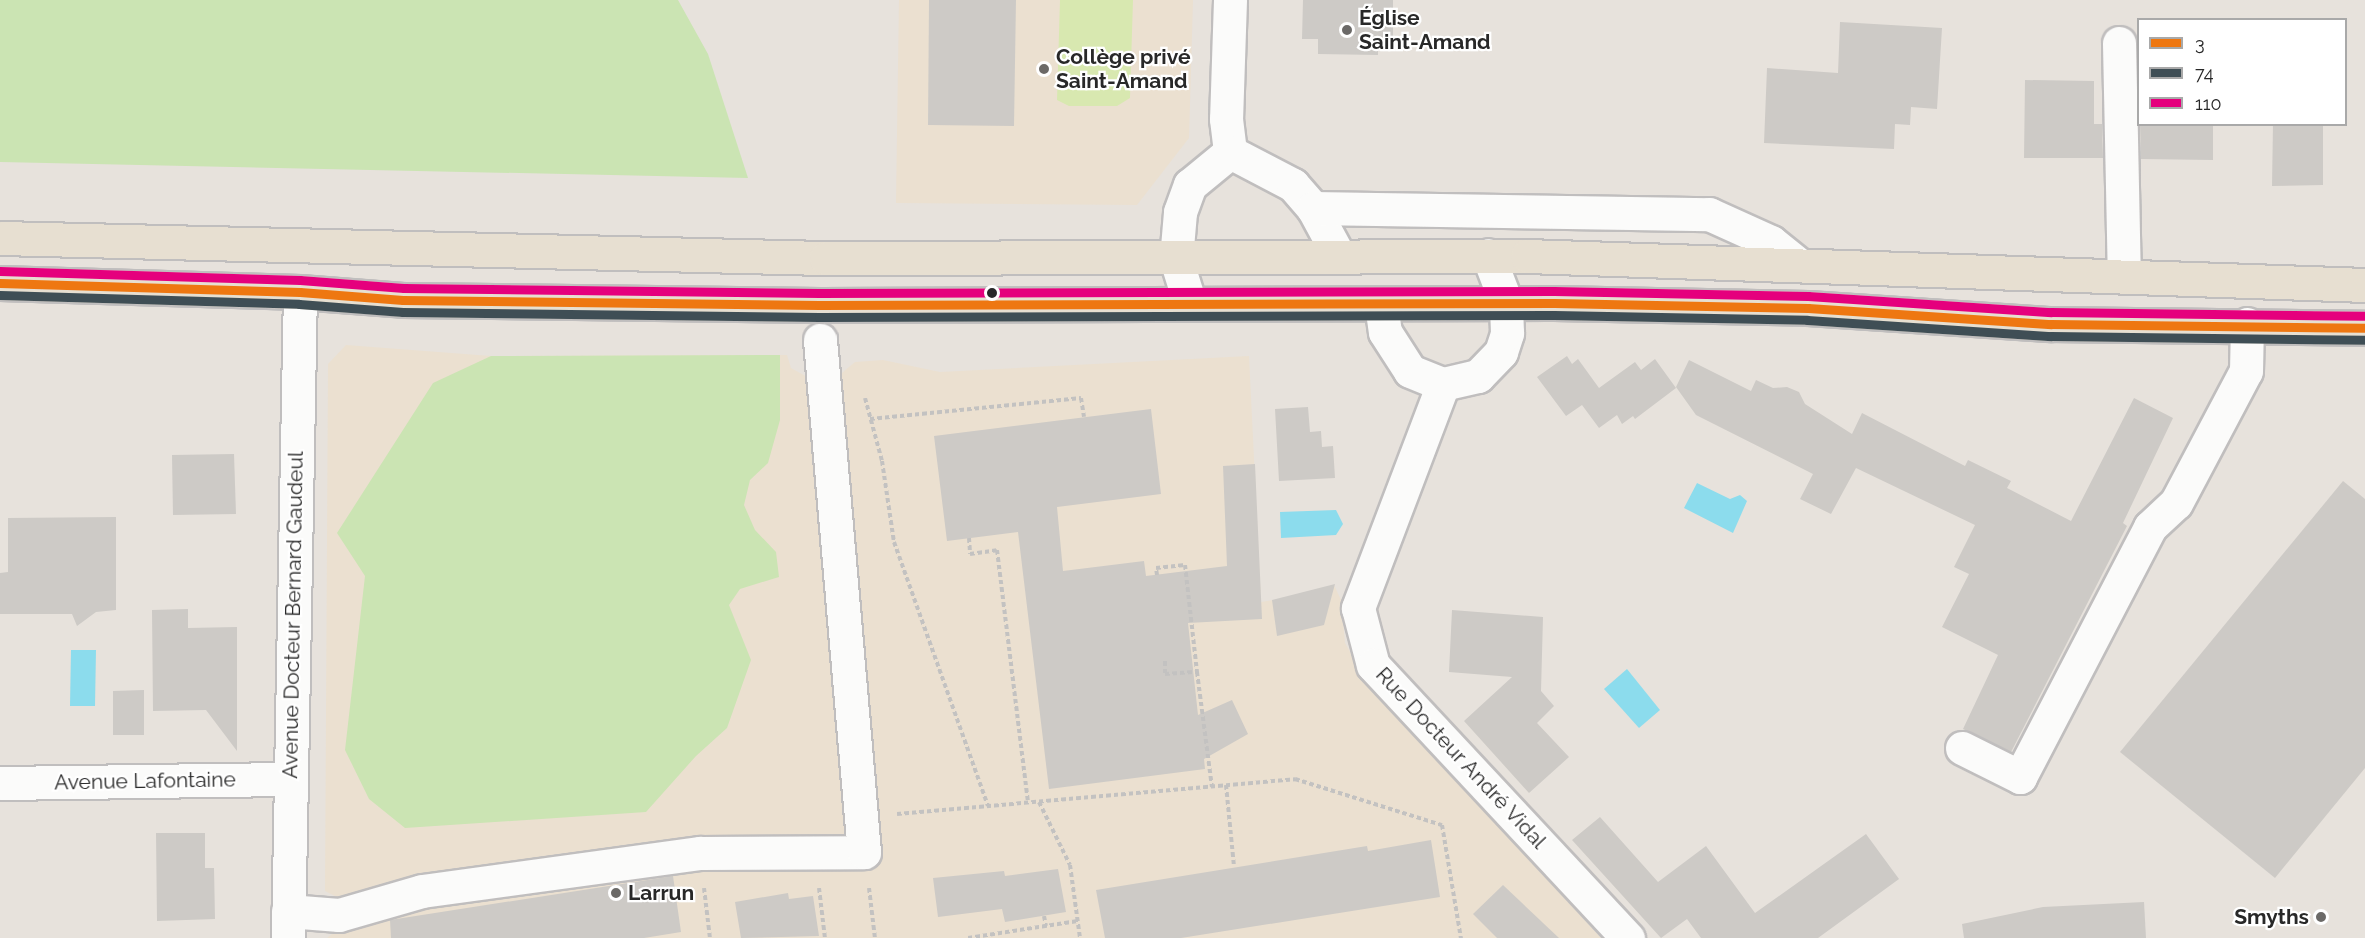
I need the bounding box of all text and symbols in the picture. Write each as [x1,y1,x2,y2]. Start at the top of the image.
place label: Église Saint-Amand [1359,5,1491,55]
legend [2137,18,2347,126]
marker: Église Saint-Amand [1340,23,1354,37]
text: 3 [2195,33,2205,54]
place label: Collège privé Saint-Amand [1056,44,1190,94]
marker: Collège privé Saint-Amand [1037,62,1051,76]
text: 74 [2195,63,2214,84]
text: 110 [2195,93,2221,114]
unlabelled marker [986,287,998,299]
street label: Avenue Docteur Bernard Gaudeul [278,451,308,779]
street label: Rue Docteur André Vidal [1370,661,1552,855]
street label: Avenue Lafontaine [54,767,236,795]
place label: Larrun [628,880,694,906]
marker: Larrun [609,886,623,900]
place label: Smyths [2234,904,2309,930]
marker: Smyths [2314,910,2328,924]

